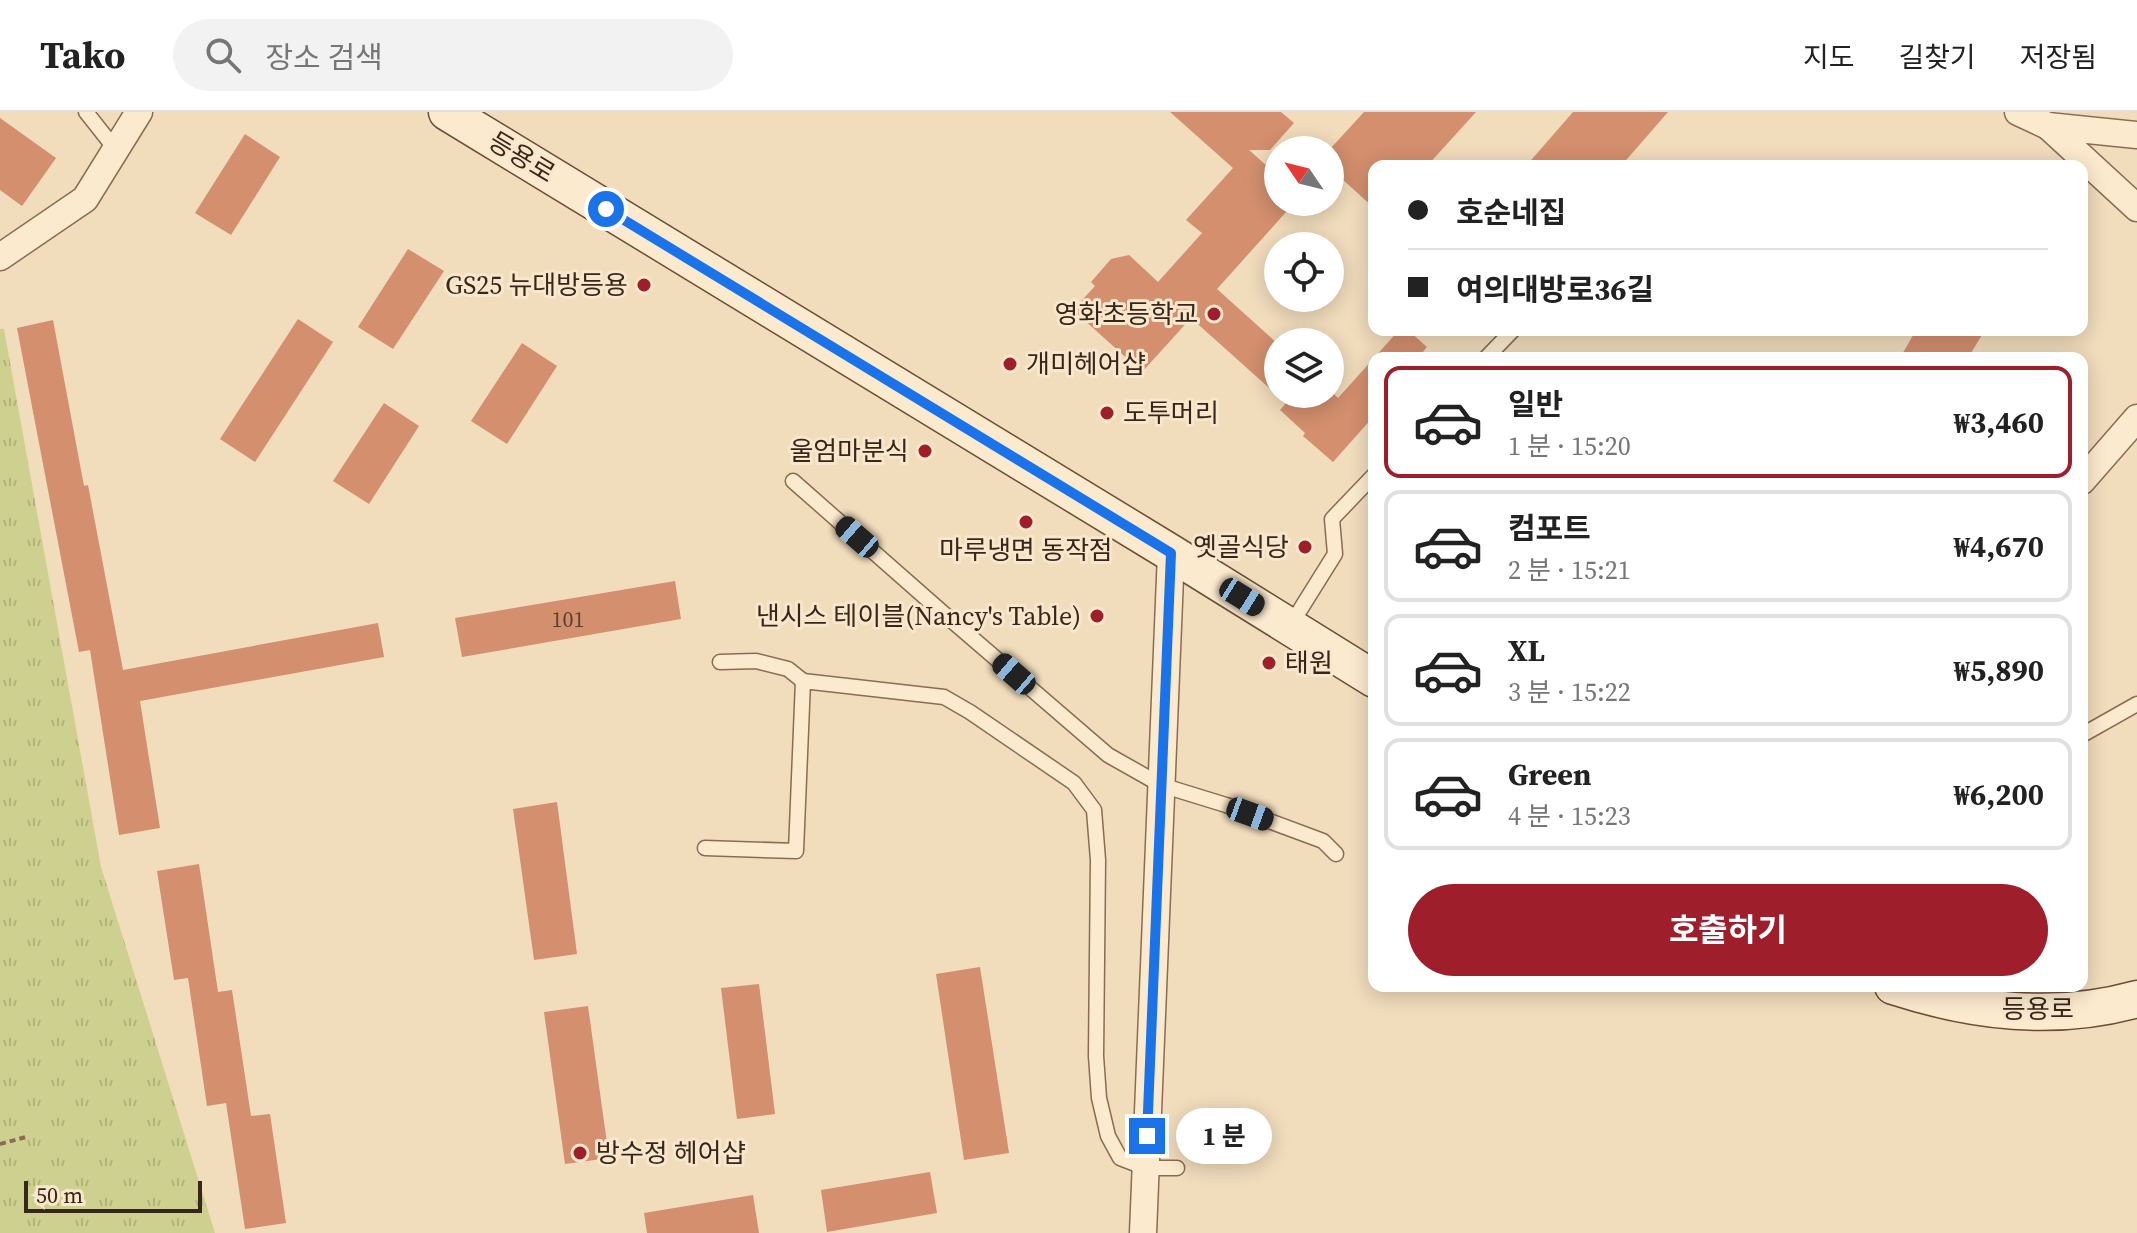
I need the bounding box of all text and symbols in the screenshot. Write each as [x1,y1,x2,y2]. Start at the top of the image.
search box [173,19,733,91]
text: Tako [40,29,125,81]
icon: search [201,33,245,77]
text: 장소 검색 [265,37,383,78]
text: 지도 [1803,38,1854,76]
text: 길찾기 [1898,38,1976,76]
text: 저장됨 [2020,38,2097,76]
street label: 등용로 [482,123,562,191]
north arrow [1264,136,1344,216]
map controls [1264,136,1344,408]
route start [588,191,624,227]
text: 호순네집 [1456,192,1566,233]
button: locate [1264,232,1344,312]
place label: GS25 뉴대방등용 [445,267,628,303]
text: 여의대방로36길 [1456,269,1654,310]
marker: GS25 뉴대방등용 [635,276,653,294]
place label: 영화초등학교 [1054,296,1198,332]
marker: 영화초등학교 [1205,305,1223,323]
button: layers [1264,328,1344,408]
place label: 개미헤어샵 [1026,346,1146,382]
marker: 개미헤어샵 [1001,355,1019,373]
text: 일반 [1508,384,1563,425]
icon: car [1412,386,1484,458]
place label: 도투머리 [1123,395,1219,431]
text: ₩3,460 [1954,402,2044,443]
marker: 도투머리 [1098,404,1116,422]
text: 1 분 · 15:20 [1508,428,1631,464]
place label: 울엄마분식 [789,433,909,469]
marker: 울엄마분식 [916,442,934,460]
text: 컴포트 [1508,508,1591,549]
icon: car [1412,510,1484,582]
car [831,512,883,562]
marker: 마루냉면 동작점 [1017,513,1035,531]
text: ₩4,670 [1954,526,2044,567]
place label: 옛골식당 [1193,529,1289,565]
place label: 마루냉면 동작점 [939,532,1113,568]
marker: 옛골식당 [1296,538,1314,556]
text: 2 분 · 15:21 [1508,552,1631,588]
car [1215,574,1269,620]
place label: 낸시스 테이블(Nancy's Table) [756,598,1081,634]
house number: 101 [551,604,585,634]
marker: 낸시스 테이블(Nancy's Table) [1088,607,1106,625]
text: XL [1508,630,1545,671]
icon: car [1412,634,1484,706]
place label: 태원 [1285,645,1333,681]
car [988,649,1040,699]
text: ₩5,890 [1954,650,2044,691]
marker: 태원 [1260,654,1278,672]
text: 3 분 · 15:22 [1508,674,1631,710]
text: Green [1508,754,1591,795]
icon: car [1412,758,1484,830]
text: ₩6,200 [1954,774,2044,815]
car [1223,795,1277,833]
text: 4 분 · 15:23 [1508,798,1631,834]
button: 호출하기 [1408,884,2048,976]
street label: 등용로 [2002,991,2074,1027]
callout: 1 분 [1175,1108,1271,1164]
route end [1129,1118,1165,1154]
text: 1 분 [1202,1118,1246,1154]
place label: 방수정 헤어샵 [596,1135,746,1171]
marker: 방수정 헤어샵 [571,1144,589,1162]
scale bar [24,1177,202,1213]
text: 50 m [36,1180,83,1210]

